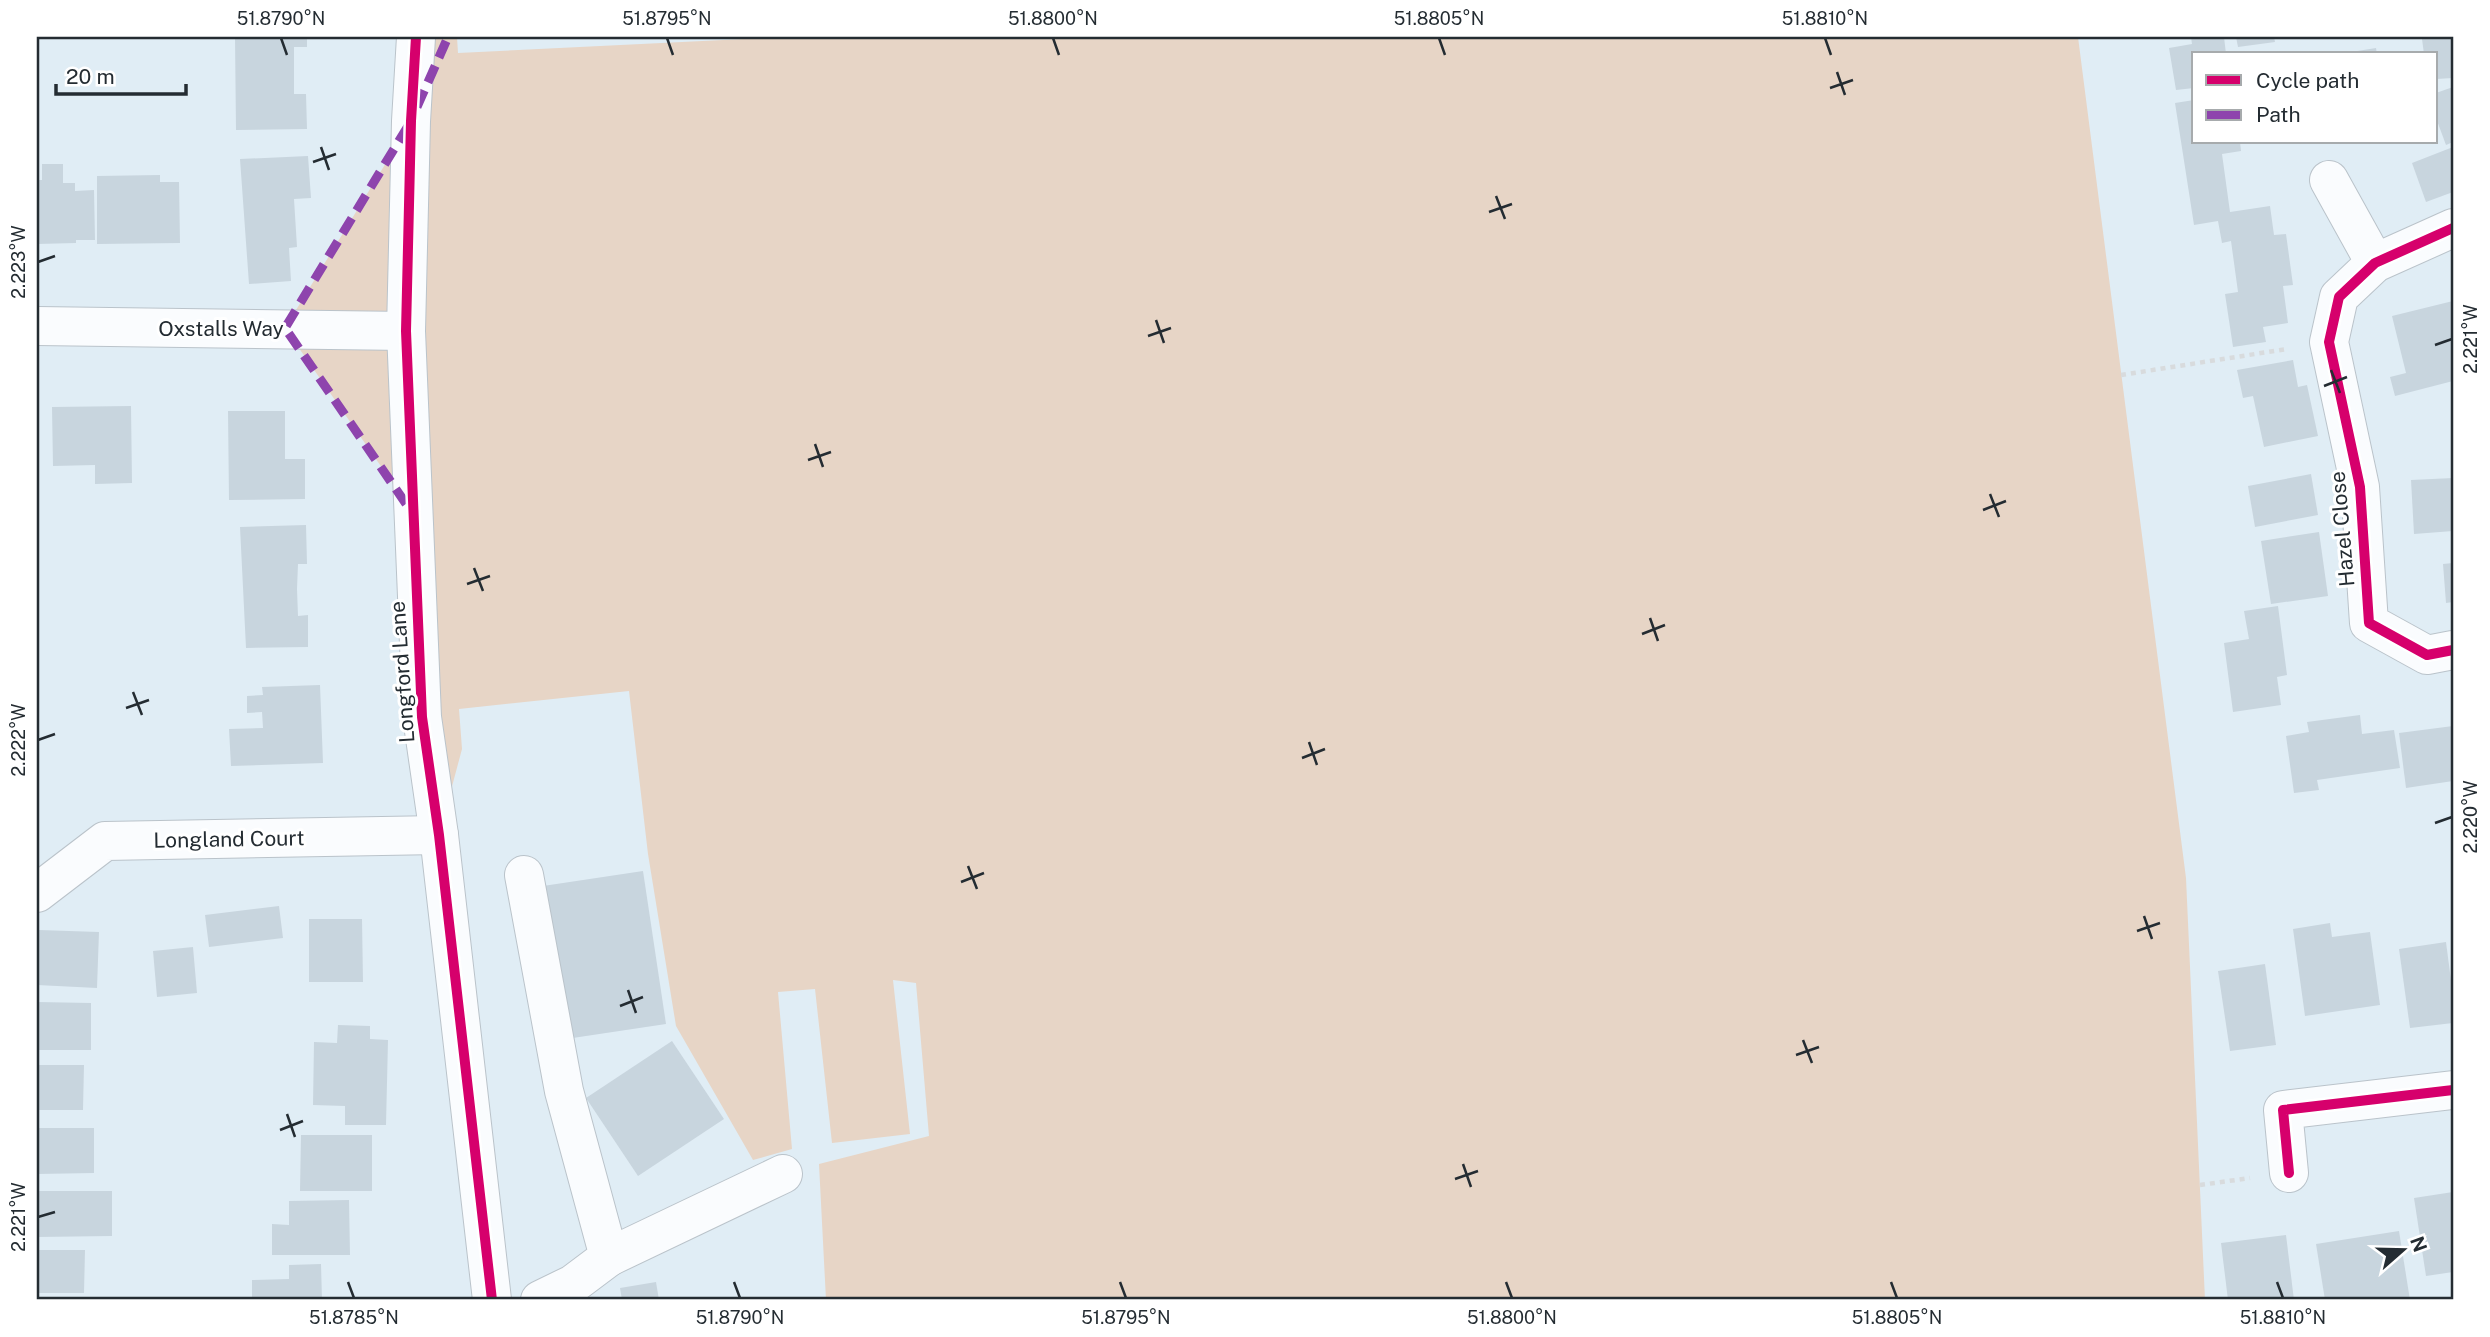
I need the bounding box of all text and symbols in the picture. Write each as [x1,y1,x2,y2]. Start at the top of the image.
text: 51.8790°N [237,8,325,29]
text: 51.8795°N [622,8,712,29]
text: 51.8800°N [1008,8,1098,29]
text: 51.8805°N [1394,8,1484,29]
text: 51.8810°N [1782,8,1868,29]
scale bar [56,52,186,96]
legend [2192,52,2438,144]
text: 20 m [66,64,115,89]
text: Cycle path [2256,68,2359,93]
text: Path [2256,102,2301,127]
text: 2.223°W [8,225,29,299]
text: 2.221°W [2460,304,2481,374]
street label: Oxstalls Way [158,316,284,341]
street label: Hazel Close [2325,470,2359,588]
street label: Longford Lane [385,600,419,744]
text: 2.222°W [8,704,29,776]
text: 2.220°W [2460,780,2481,854]
street label: Longland Court [153,825,305,853]
text: 2.221°W [8,1182,29,1252]
north arrow [2368,1214,2438,1284]
text: N [2406,1233,2432,1255]
text: 51.8785°N [309,1307,399,1328]
text: 51.8790°N [696,1307,784,1328]
text: 51.8795°N [1081,1307,1171,1328]
text: 51.8800°N [1467,1307,1557,1328]
text: 51.8805°N [1852,1307,1942,1328]
text: 51.8810°N [2240,1307,2326,1328]

